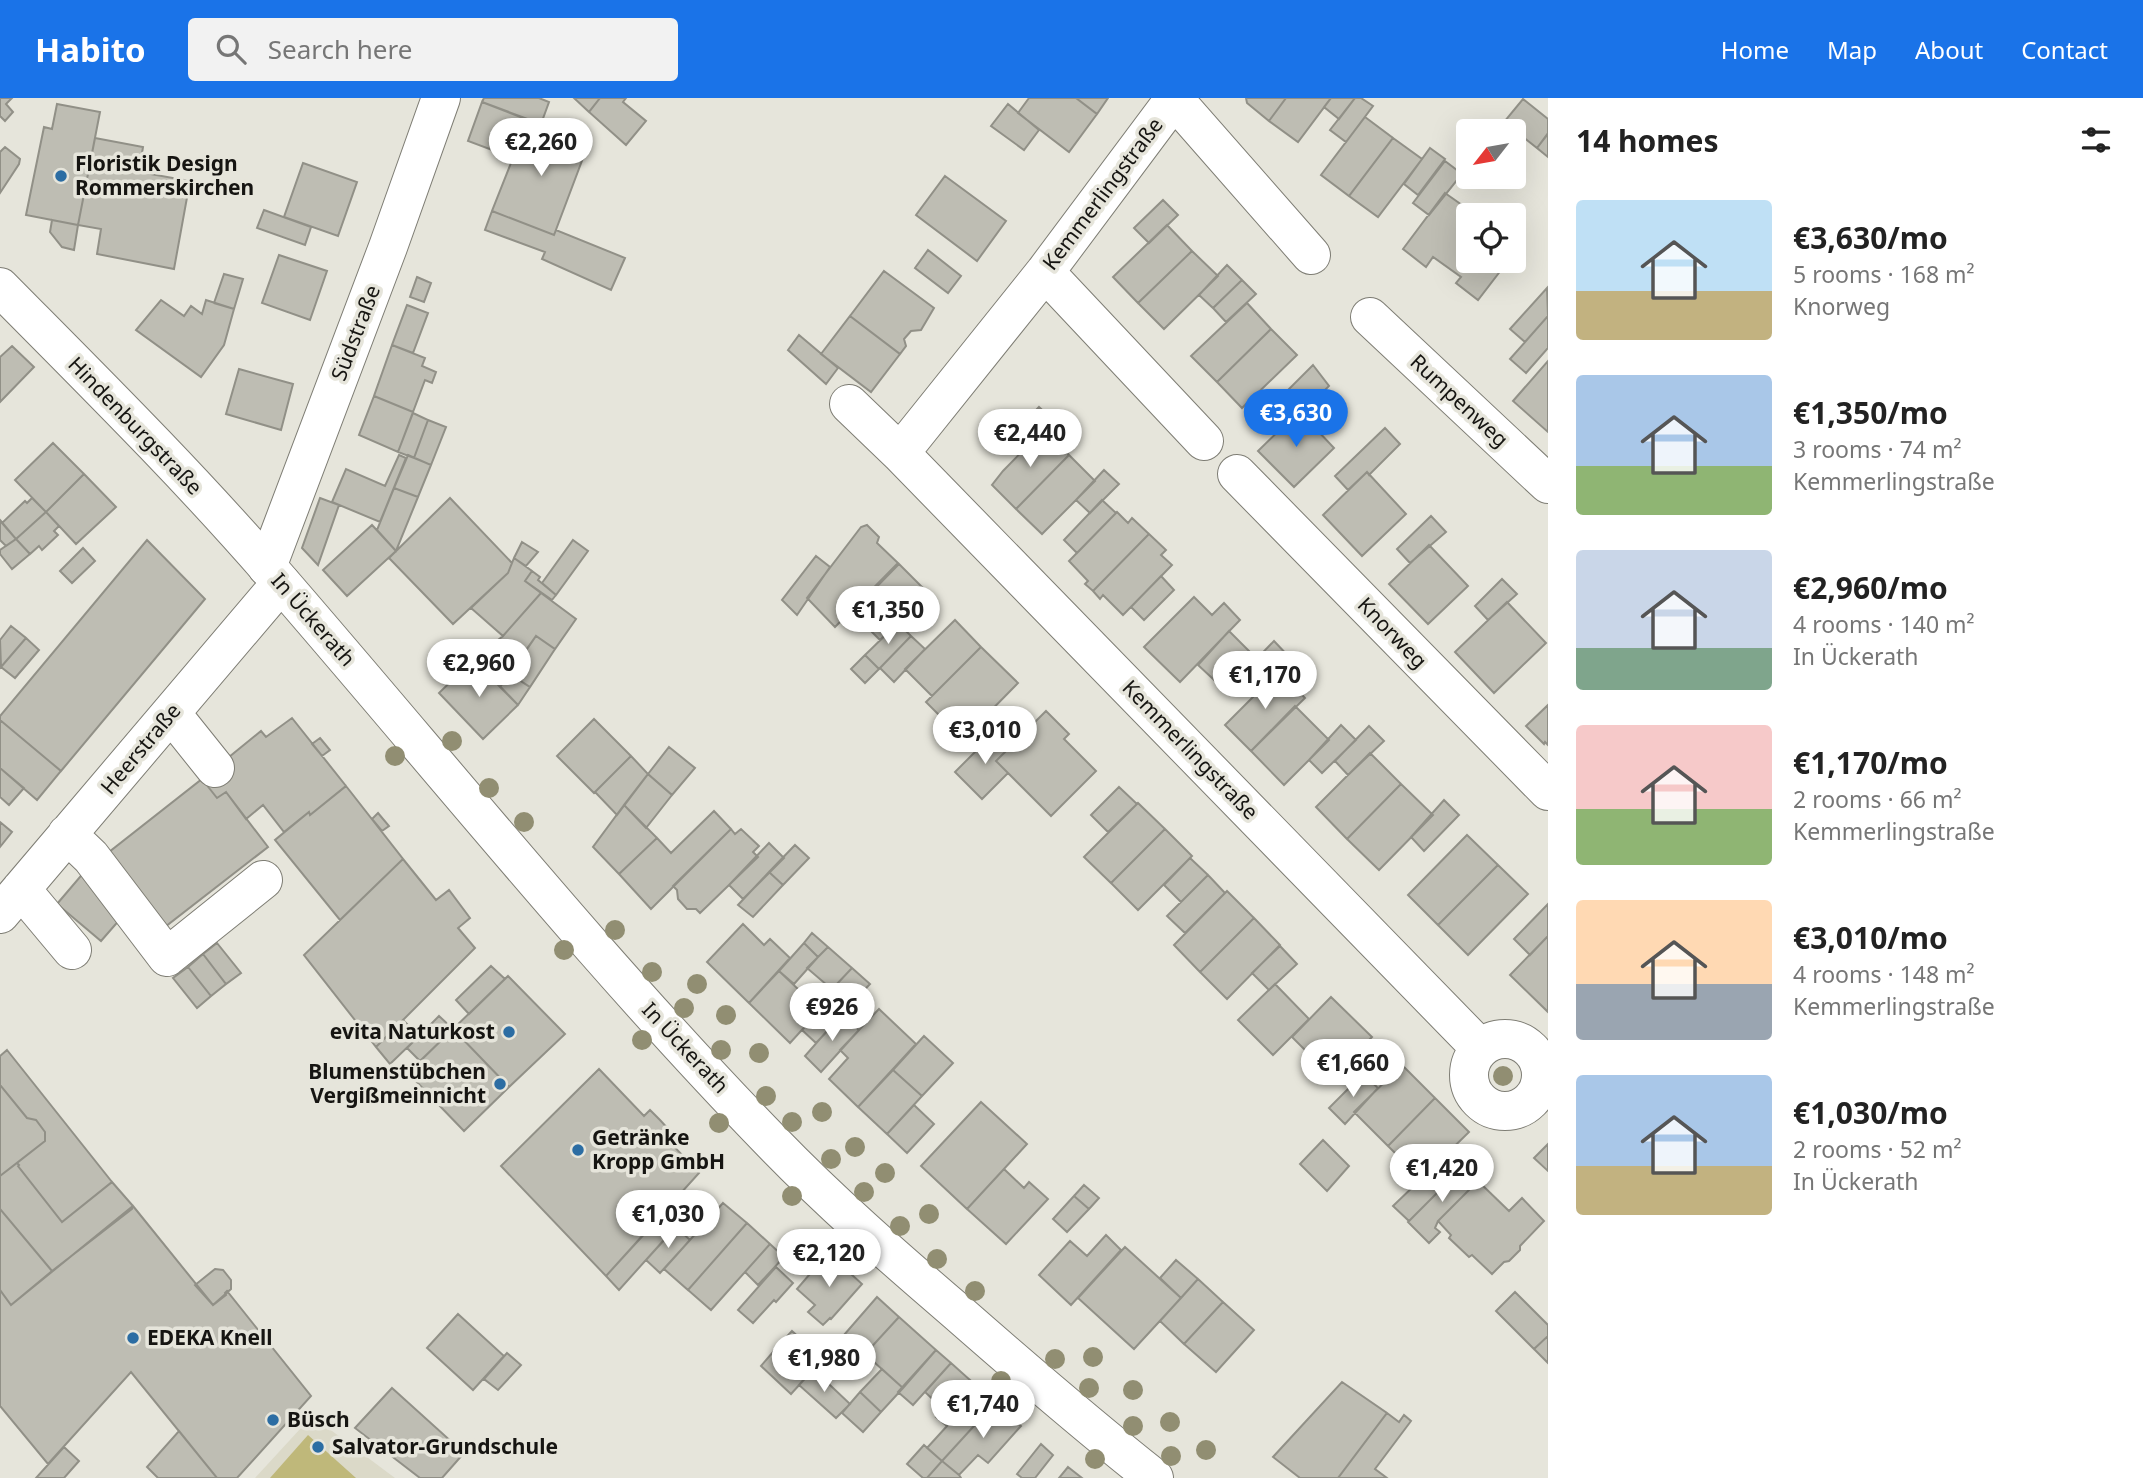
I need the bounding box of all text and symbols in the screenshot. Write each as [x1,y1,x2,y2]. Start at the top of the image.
search box [188,18,678,81]
text: Habito [35,27,146,72]
icon: search [212,30,250,68]
text: Search here [268,31,412,67]
text: Home [1721,33,1789,66]
text: Map [1827,33,1877,66]
text: About [1915,33,1983,66]
text: Contact [2021,33,2108,66]
street label: Kemmerlingstraße [1036,111,1169,275]
pin: €2,260 [484,118,598,178]
north arrow [1456,119,1526,189]
map controls [1456,119,1526,273]
text: 14 homes [1576,120,1719,161]
icon: filters [2077,121,2115,159]
text: €2,260 [505,125,577,157]
place label: Floristik Design Rommerskirchen [75,149,254,201]
marker: Floristik Design Rommerskirchen [53,168,69,184]
button: locate [1456,203,1526,273]
text: €3,630/mo [1793,217,1948,258]
icon: home [1632,228,1716,312]
text: 5 rooms · 168 m² [1793,258,1975,290]
street label: Südstraße [324,281,386,384]
text: Knorweg [1793,290,1890,322]
street label: Rumpenweg [1405,348,1515,453]
street label: Hindenburgstraße [63,350,209,500]
pin: €3,630 [1239,390,1353,449]
text: €1,350/mo [1793,392,1948,433]
text: €3,630 [1260,396,1332,428]
icon: home [1632,403,1716,487]
pin: €2,440 [973,410,1087,469]
text: €2,440 [994,416,1066,448]
text: 3 rooms · 74 m² [1793,433,1962,465]
text: Kemmerlingstraße [1793,465,1995,497]
street label: In Ückerath [266,567,362,672]
text: €2,960/mo [1793,567,1948,608]
icon: home [1632,578,1716,662]
pin: €1,350 [831,587,945,646]
street label: Knorweg [1352,591,1434,674]
text: €1,350 [852,593,924,625]
text: 4 rooms · 140 m² [1793,608,1975,640]
pin: €2,960 [422,640,536,699]
text: In Ückerath [1793,640,1919,672]
text: €2,960 [443,646,515,678]
pin: €1,170 [1208,652,1322,711]
text: €1,170 [1229,658,1301,690]
street label: Kemmerlingstraße [1117,673,1265,825]
street label: Heerstraße [94,697,187,800]
pin: €3,010 [928,706,1042,766]
text: €3,010 [949,713,1021,745]
text: €1,170/mo [1793,742,1948,783]
icon: home [1632,753,1716,837]
text: 2 rooms · 66 m² [1793,783,1962,815]
text: Kemmerlingstraße [1793,815,1995,847]
text: €3,010/mo [1793,917,1948,958]
icon: home [1632,928,1716,1012]
text: 4 rooms · 148 m² [1793,958,1975,990]
pin: €926 [791,984,873,1043]
text: €926 [806,990,858,1022]
text: Kemmerlingstraße [1793,990,1995,1022]
street label: In Ückerath [636,996,735,1099]
place label: evita Naturkost [330,1017,495,1045]
marker: evita Naturkost [501,1024,517,1040]
pin: €1,660 [1296,1040,1410,1099]
text: €1,660 [1317,1046,1389,1078]
place label: Blumenstübchen Vergißmeinnicht [308,1057,486,1109]
marker: Blumenstübchen Vergißmeinnicht [492,1076,508,1092]
text: €1,030/mo [1793,1092,1948,1133]
icon: home [1632,1103,1716,1187]
place label: Getränke Kropp GmbH [592,1123,725,1175]
text: 2 rooms · 52 m² [1793,1133,1962,1165]
marker: Getränke Kropp GmbH [570,1142,586,1158]
pin: €1,420 [1385,1144,1499,1204]
text: €1,420 [1406,1151,1478,1183]
text: In Ückerath [1793,1165,1919,1197]
pin: €1,030 [611,1190,725,1250]
text: €1,030 [632,1197,704,1229]
pin: €2,120 [772,1230,886,1289]
text: €2,120 [793,1236,865,1268]
place label: EDEKA Knell [147,1323,272,1351]
marker: EDEKA Knell [125,1330,141,1346]
pin: €1,980 [767,1334,881,1394]
text: €1,980 [788,1341,860,1373]
pin: €1,740 [926,1380,1040,1440]
text: €1,740 [947,1387,1019,1419]
place label: Büsch [287,1405,350,1433]
marker: Büsch [265,1412,281,1428]
place label: Salvator-Grundschule [332,1432,558,1460]
marker: Salvator-Grundschule [310,1439,326,1455]

